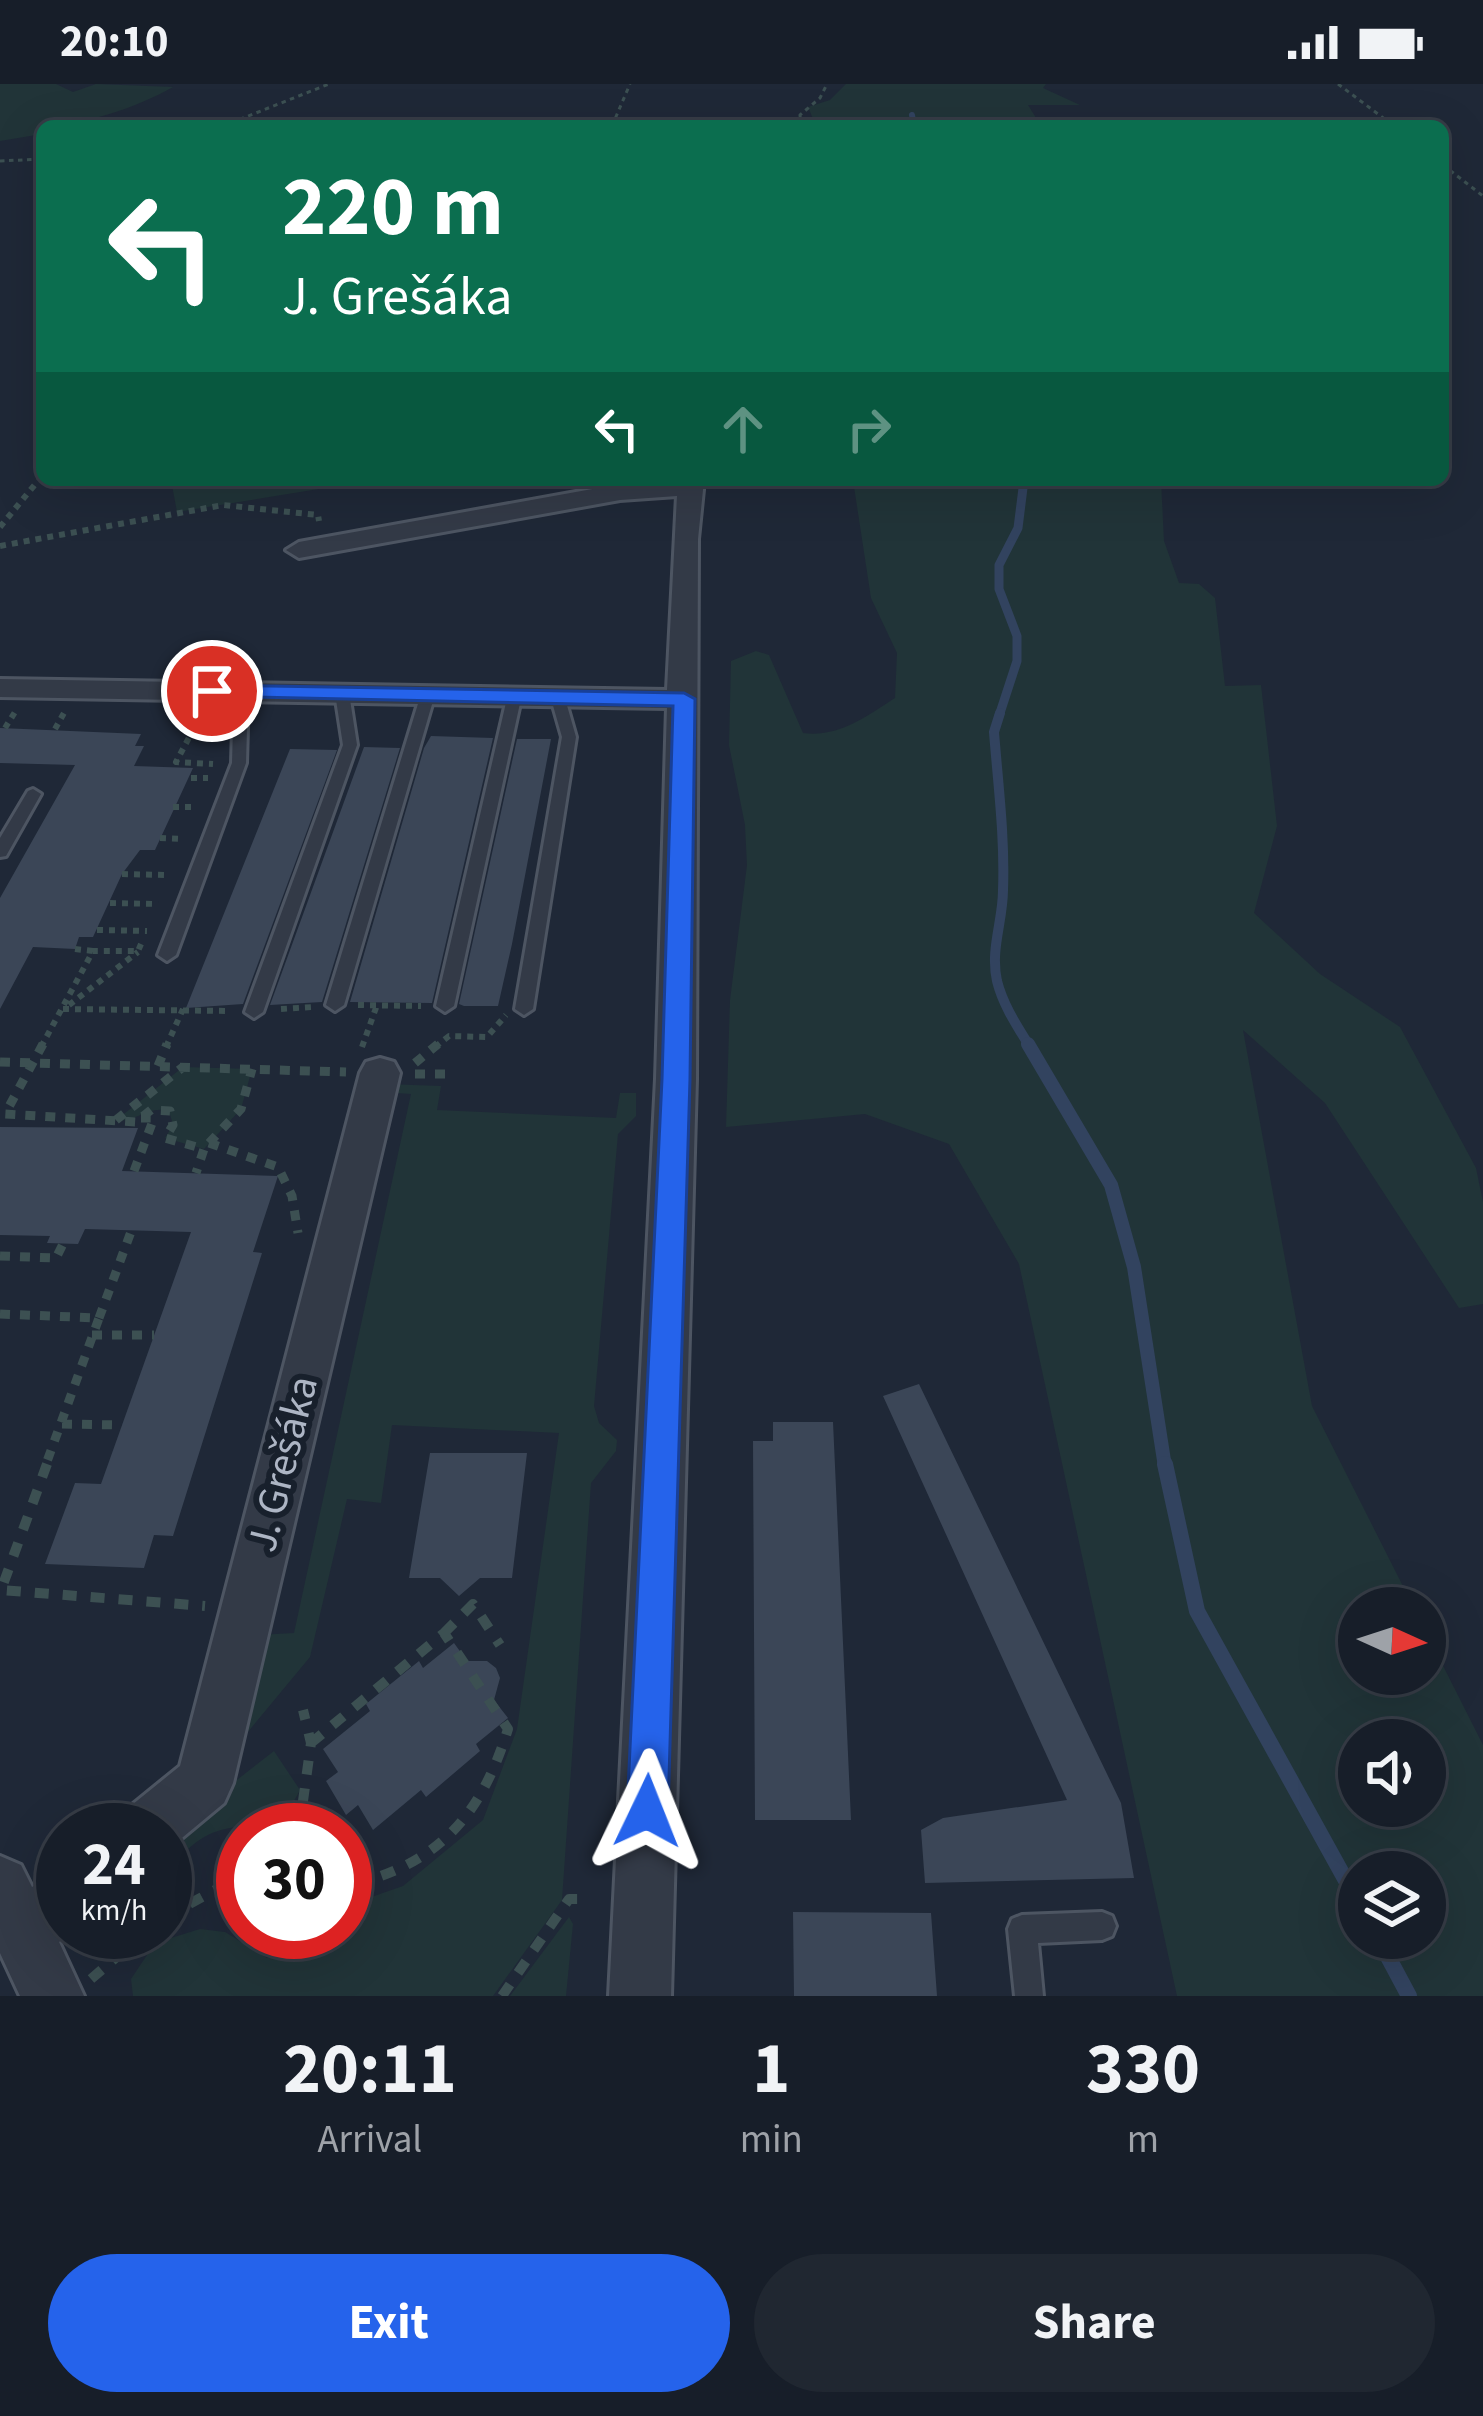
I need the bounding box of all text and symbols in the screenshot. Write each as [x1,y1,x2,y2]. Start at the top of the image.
text: 20:10 [60,10,169,74]
text: 220 m [282,148,504,268]
icon: left [84,168,240,324]
text: J. Grešáka [282,259,512,336]
icon: left [584,396,650,462]
icon: ahead [710,396,776,462]
icon: right [836,396,902,462]
pin [161,640,263,742]
icon: arrive [179,658,245,724]
street label: J. Grešáka [232,1370,334,1558]
north arrow [1338,1587,1446,1695]
map controls [1338,1587,1446,1959]
button: sound [1338,1719,1446,1827]
position arrow [584,1748,710,1874]
speed limit sign: 30 [216,1803,372,1959]
text: 24 [82,1823,146,1908]
button: layers [1338,1851,1446,1959]
text: km/h [81,1889,147,1932]
text: 20:11 [283,2018,457,2121]
text: 1 [752,2018,790,2121]
text: 330 [1086,2018,1200,2121]
text: Arrival [317,2112,422,2168]
text: min [740,2112,803,2168]
text: m [1127,2112,1159,2168]
button: Exit [48,2254,730,2392]
button: Share [754,2254,1435,2392]

